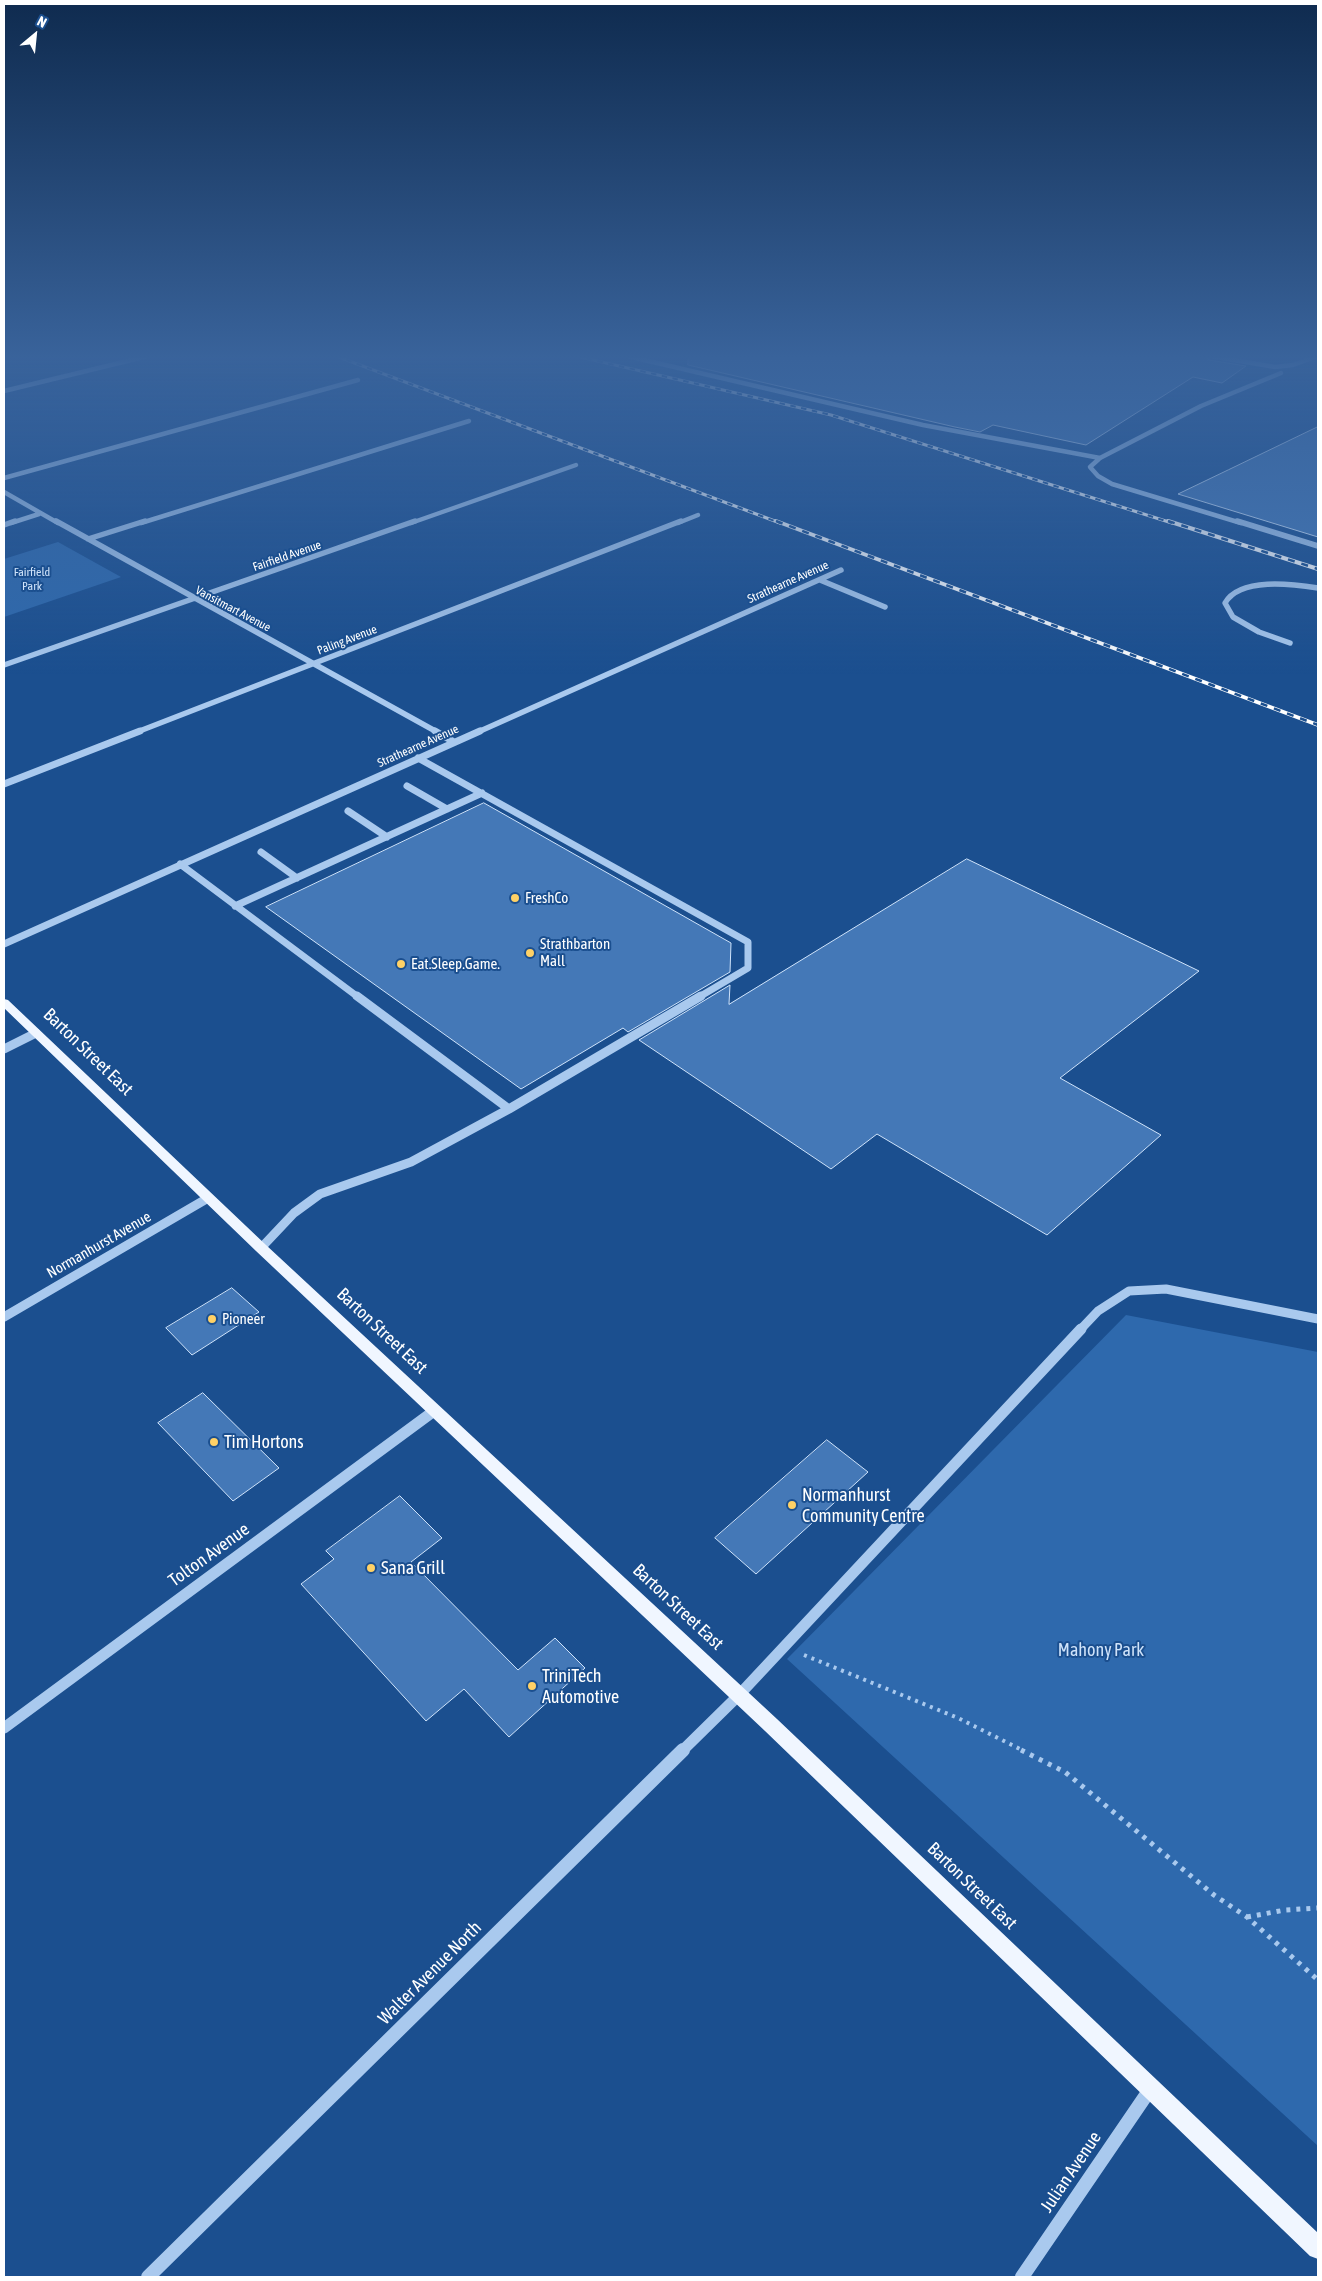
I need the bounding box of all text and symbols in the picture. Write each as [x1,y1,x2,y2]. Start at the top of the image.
north arrow [10,10,60,60]
text: N [35,13,49,31]
street label: Fairfield Avenue [251,538,323,574]
street label: Strathearne Avenue [745,558,831,606]
park label: Fairfield Park [14,565,50,593]
street label: Vansitmart Avenue [193,583,273,635]
street label: Paling Avenue [315,622,379,658]
street label: Strathearne Avenue [375,722,461,770]
place label: FreshCo [525,889,568,907]
marker: FreshCo [509,892,521,904]
place label: Strathbarton Mall [540,935,610,970]
marker: Strathbarton Mall [524,947,536,959]
place label: Eat.Sleep.Game. [411,955,500,973]
marker: Eat.Sleep.Game. [395,958,407,970]
street label: Barton Street East [39,1004,137,1100]
street label: Normanhurst Avenue [44,1208,154,1282]
street label: Barton Street East [332,1283,432,1379]
place label: Pioneer [222,1310,265,1328]
marker: Pioneer [206,1313,218,1325]
place label: Tim Hortons [224,1431,304,1453]
marker: Tim Hortons [208,1436,220,1448]
place label: Normanhurst Community Centre [802,1484,925,1526]
marker: Normanhurst Community Centre [786,1499,798,1511]
street label: Tolton Avenue [164,1518,254,1592]
place label: Sana Grill [381,1557,445,1579]
street label: Barton Street East [628,1559,728,1655]
marker: Sana Grill [365,1562,377,1574]
park label: Mahony Park [1058,1639,1144,1661]
place label: TriniTech Automotive [542,1665,619,1708]
marker: TriniTech Automotive [526,1680,538,1692]
street label: Barton Street East [923,1838,1021,1934]
street label: Walter Avenue North [374,1917,486,2029]
street label: Julian Avenue [1036,2128,1106,2216]

